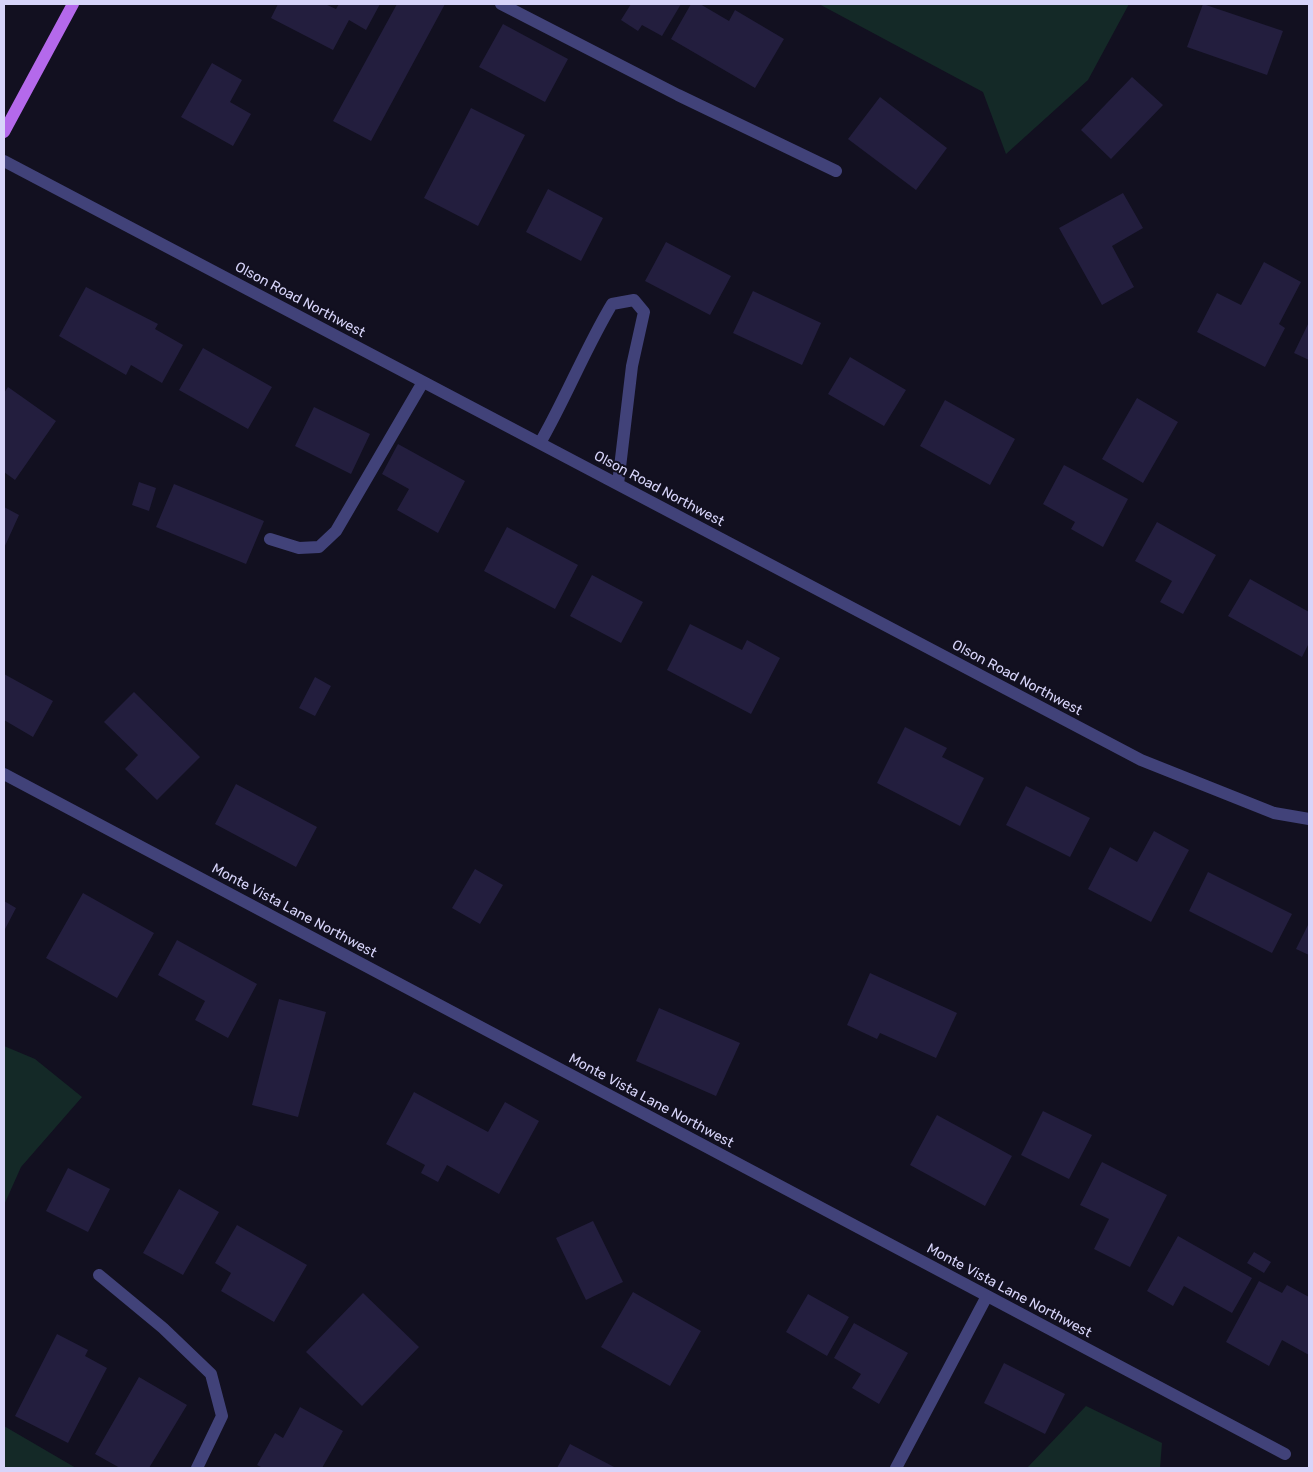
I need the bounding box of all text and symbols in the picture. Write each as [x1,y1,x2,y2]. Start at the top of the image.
street label: Olson Road Northwest [232,259,368,341]
street label: Olson Road Northwest [591,448,727,530]
street label: Olson Road Northwest [949,637,1085,719]
street label: Monte Vista Lane Northwest [209,860,379,962]
street label: Monte Vista Lane Northwest [566,1050,736,1152]
street label: Monte Vista Lane Northwest [924,1240,1094,1342]

